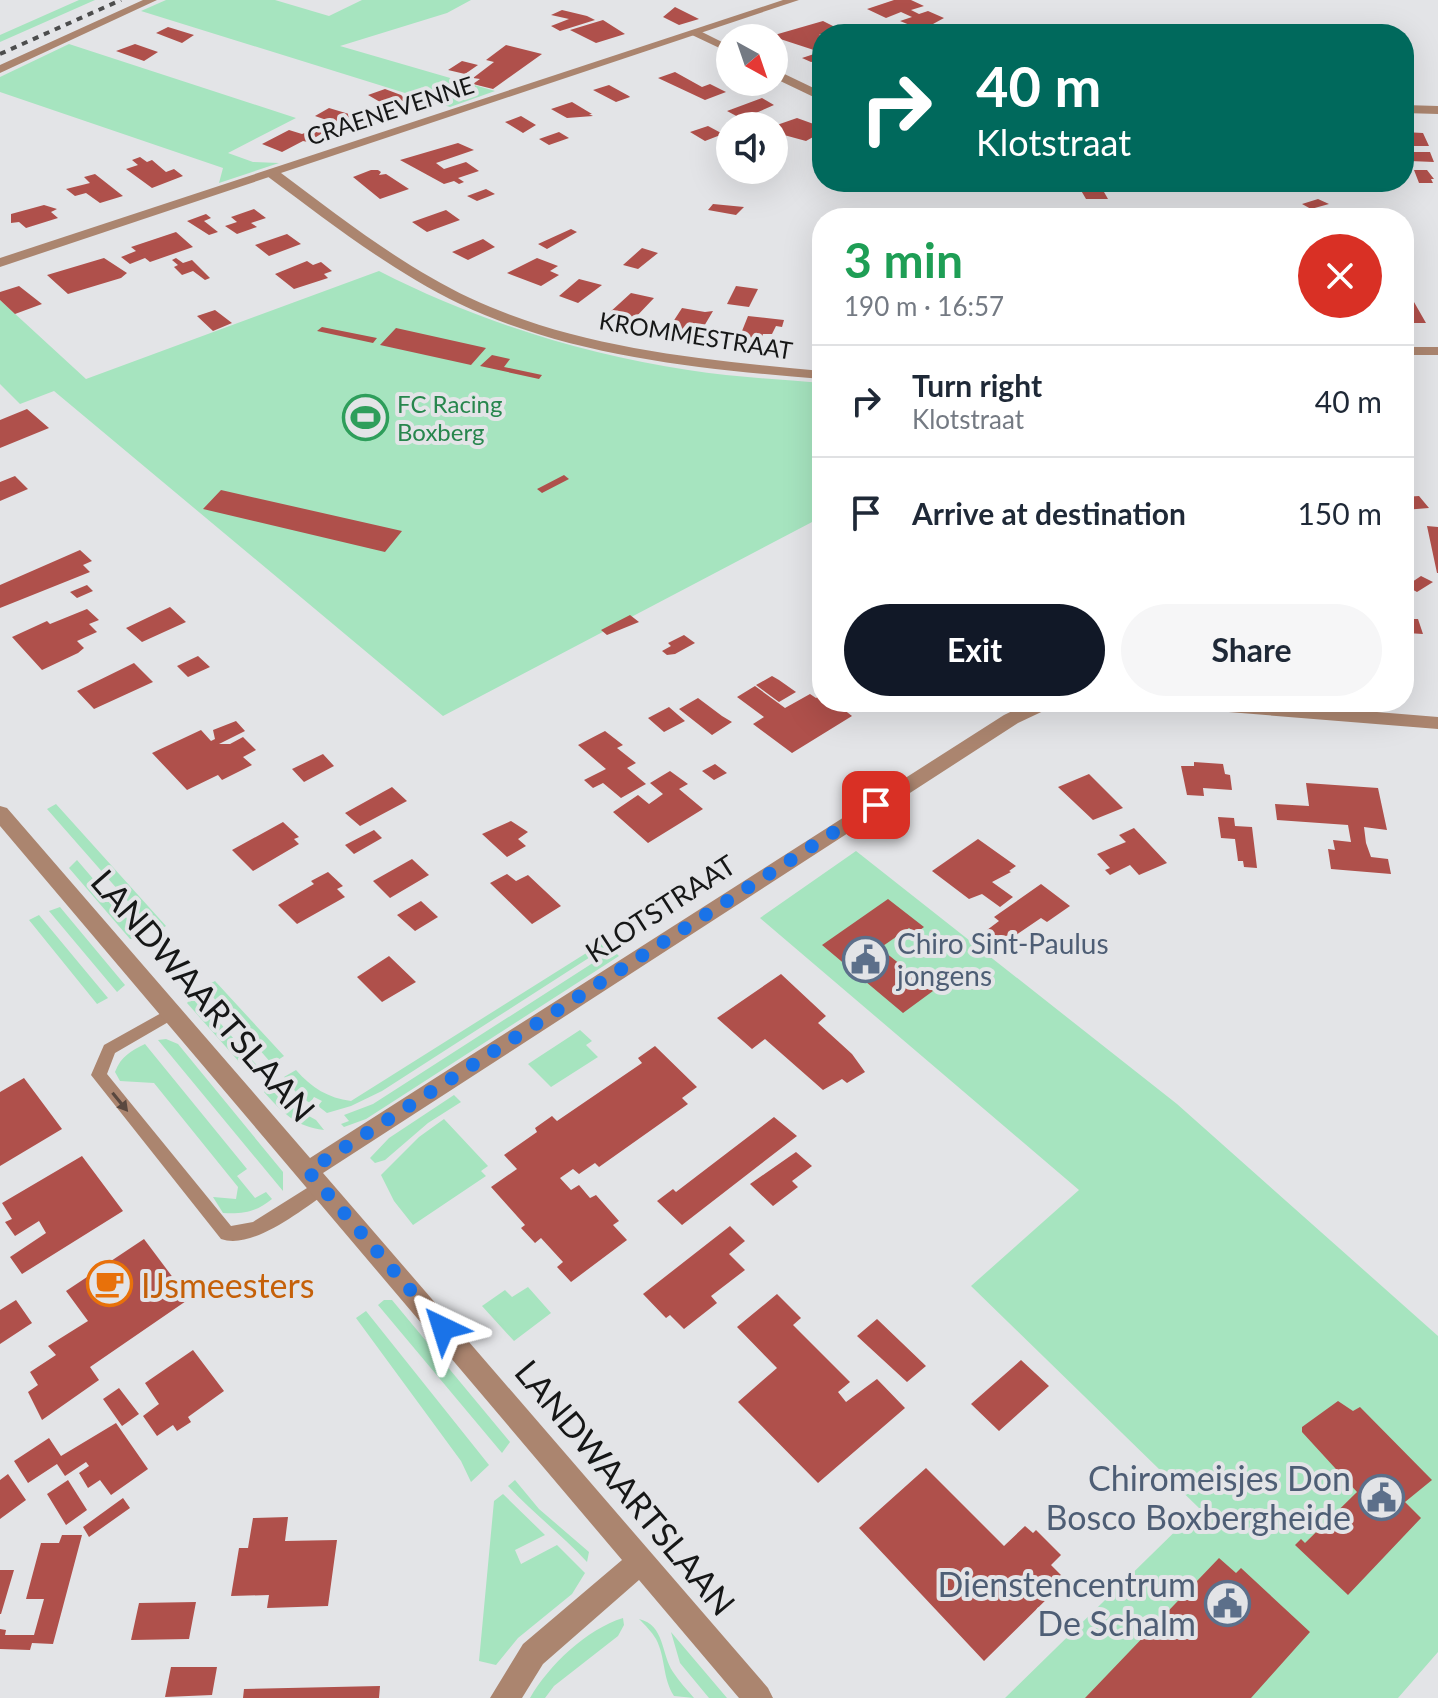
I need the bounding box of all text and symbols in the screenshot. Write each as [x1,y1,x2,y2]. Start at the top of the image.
north arrow [716,24,788,96]
map controls [716,24,788,184]
text: 40 m [976,52,1101,119]
icon: right [844,56,948,160]
street label: CRAENEVENNE [303,69,477,151]
button: sound [716,112,788,184]
text: Klotstraat [976,120,1131,164]
text: 3 min [844,231,963,288]
button: close [1298,234,1382,318]
text: 190 m · 16:57 [844,290,1004,322]
street label: KROMMESTRAAT [597,305,795,365]
text: Turn right [912,367,1042,403]
icon: right [844,379,888,423]
text: 40 m [1315,383,1382,419]
place label: FC Racing Boxberg [397,389,502,446]
sports icon: FC Racing Boxberg [342,393,390,441]
text: Klotstraat [912,403,1024,435]
icon: arrive [844,491,888,535]
text: Arrive at destination [912,495,1186,531]
text: 150 m [1297,495,1382,531]
button: Exit [844,604,1105,696]
button: Share [1121,604,1382,696]
pin [842,771,910,839]
icon: arrive [854,783,898,827]
street label: KLOTSTRAAT [579,847,742,969]
street label: LANDWAARTSLAAN [84,861,324,1129]
place label: Chiro Sint-Paulus jongens [896,926,1109,992]
public building icon: Chiro Sint-Paulus jongens [842,935,890,983]
one-way arrow [112,1091,129,1112]
cafe icon: IJsmeesters [86,1260,134,1308]
place label: IJsmeesters [141,1264,315,1305]
position arrow [401,1286,485,1370]
street label: LANDWAARTSLAAN [507,1351,745,1623]
place label: Chiromeisjes Don Bosco Boxbergheide [1045,1457,1351,1537]
public building icon: Chiromeisjes Don Bosco Boxbergheide [1358,1473,1406,1521]
place label: Dienstencentrum De Schalm [938,1563,1196,1643]
public building icon: Dienstencentrum De Schalm [1203,1579,1251,1627]

